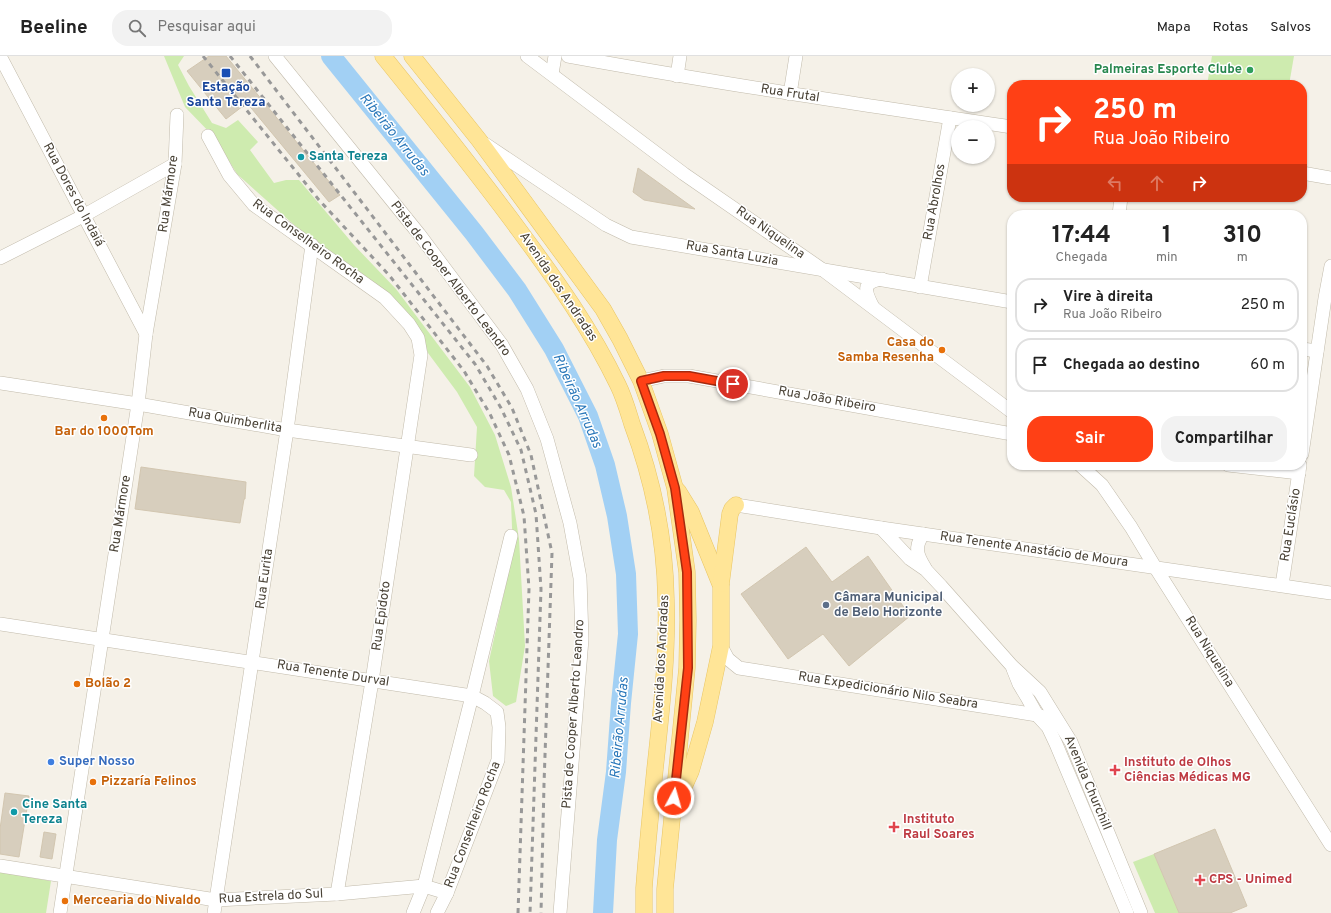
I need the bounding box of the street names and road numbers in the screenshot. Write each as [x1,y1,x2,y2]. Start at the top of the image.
street label: Rua Frutal [759,81,821,107]
street label: Rua Dores do Indaiá [39,140,107,250]
street label: Rua Mármore [156,154,182,234]
street label: Rua Abrolhos [920,162,950,242]
street label: Rua Conselheiro Rocha [249,196,367,288]
street label: Pista de Cooper Alberto Leandro [386,198,514,360]
street label: Rua Niquelina [732,203,808,263]
street label: Avenida dos Andradas [515,229,601,345]
street label: Rua Santa Luzia [685,238,779,270]
street label: Rua João Ribeiro [777,384,877,416]
street label: Rua Quimberlita [187,405,283,437]
street label: Rua Mármore [107,474,135,554]
street label: Rua Euclásio [1277,487,1305,563]
street label: Rua Tenente Anastácio de Moura [939,529,1129,571]
street label: Rua Eurita [253,548,277,610]
street label: Rua Epidoto [369,580,395,652]
street label: Avenida dos Andradas [651,594,673,724]
street label: Rua Niquelina [1181,614,1237,690]
street label: Pista de Cooper Alberto Leandro [559,619,589,809]
street label: Rua Tenente Durval [276,657,390,691]
street label: Rua Expedicionário Nilo Seabra [797,669,979,713]
street label: Avenida Churchill [1060,733,1114,833]
street label: Rua Conselheiro Rocha [441,759,505,891]
street label: Rua Estrela do Sul [218,886,324,908]

